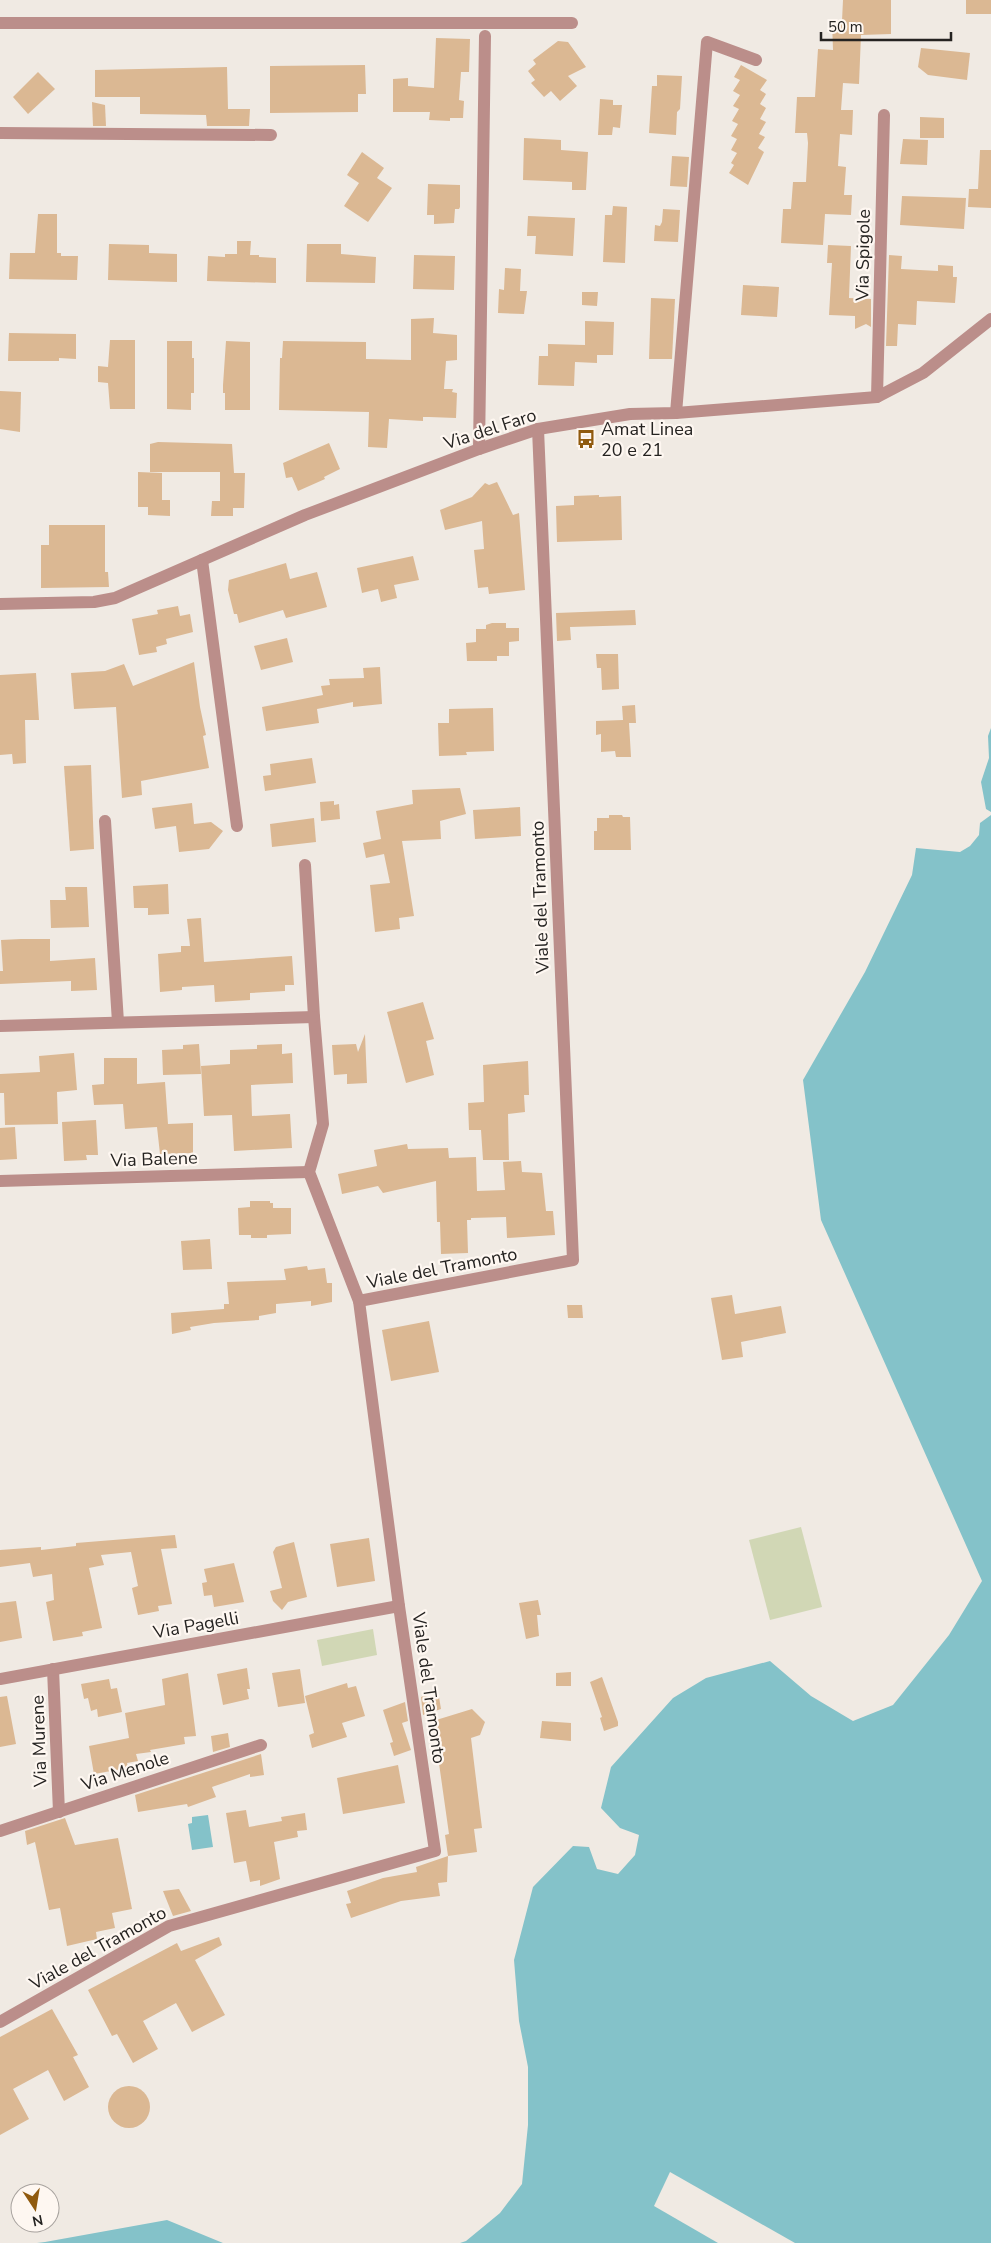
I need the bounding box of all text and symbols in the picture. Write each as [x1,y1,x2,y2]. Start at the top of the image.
scale bar [821,10,951,42]
text: 50 m [828,17,863,37]
street label: Via Spigole [850,209,876,302]
street label: Via del Faro [440,403,539,456]
place label: Amat Linea 20 e 21 [601,417,693,462]
bus stop icon: Amat Linea 20 e 21 [575,428,597,450]
street label: Viale del Tramonto [525,820,555,975]
street label: Via Balene [109,1145,198,1173]
street label: Viale del Tramonto [364,1242,519,1295]
street label: Via Pagelli [150,1606,241,1644]
street label: Viale del Tramonto [406,1610,452,1765]
street label: Via Murene [25,1695,53,1788]
street label: Via Menole [77,1746,172,1797]
street label: Viale del Tramonto [24,1900,171,1996]
north arrow [10,2183,60,2233]
text: N [30,2210,45,2231]

